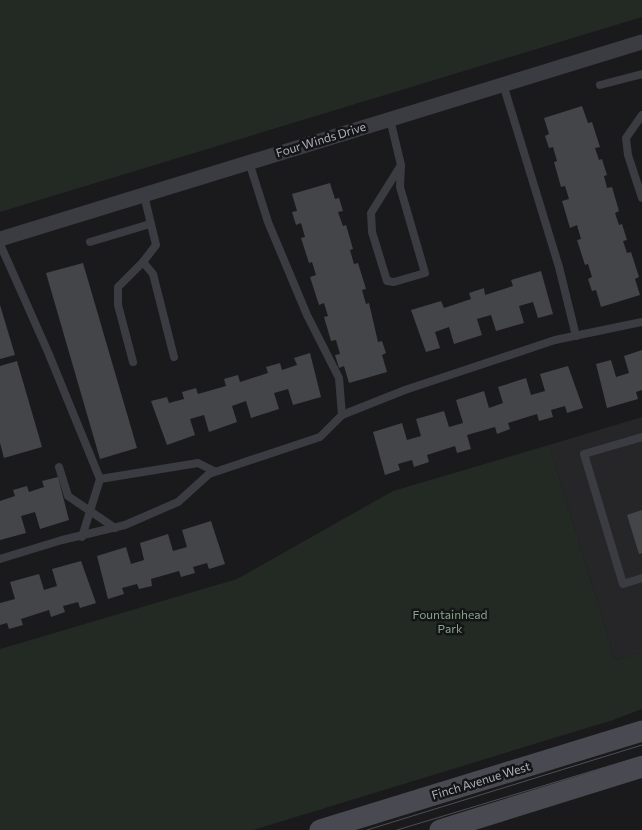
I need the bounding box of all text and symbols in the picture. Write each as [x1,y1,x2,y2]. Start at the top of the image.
street label: Four Winds Drive [274,119,367,159]
park label: Fountainhead Park [413,607,488,635]
street label: Finch Avenue West [430,758,532,802]

